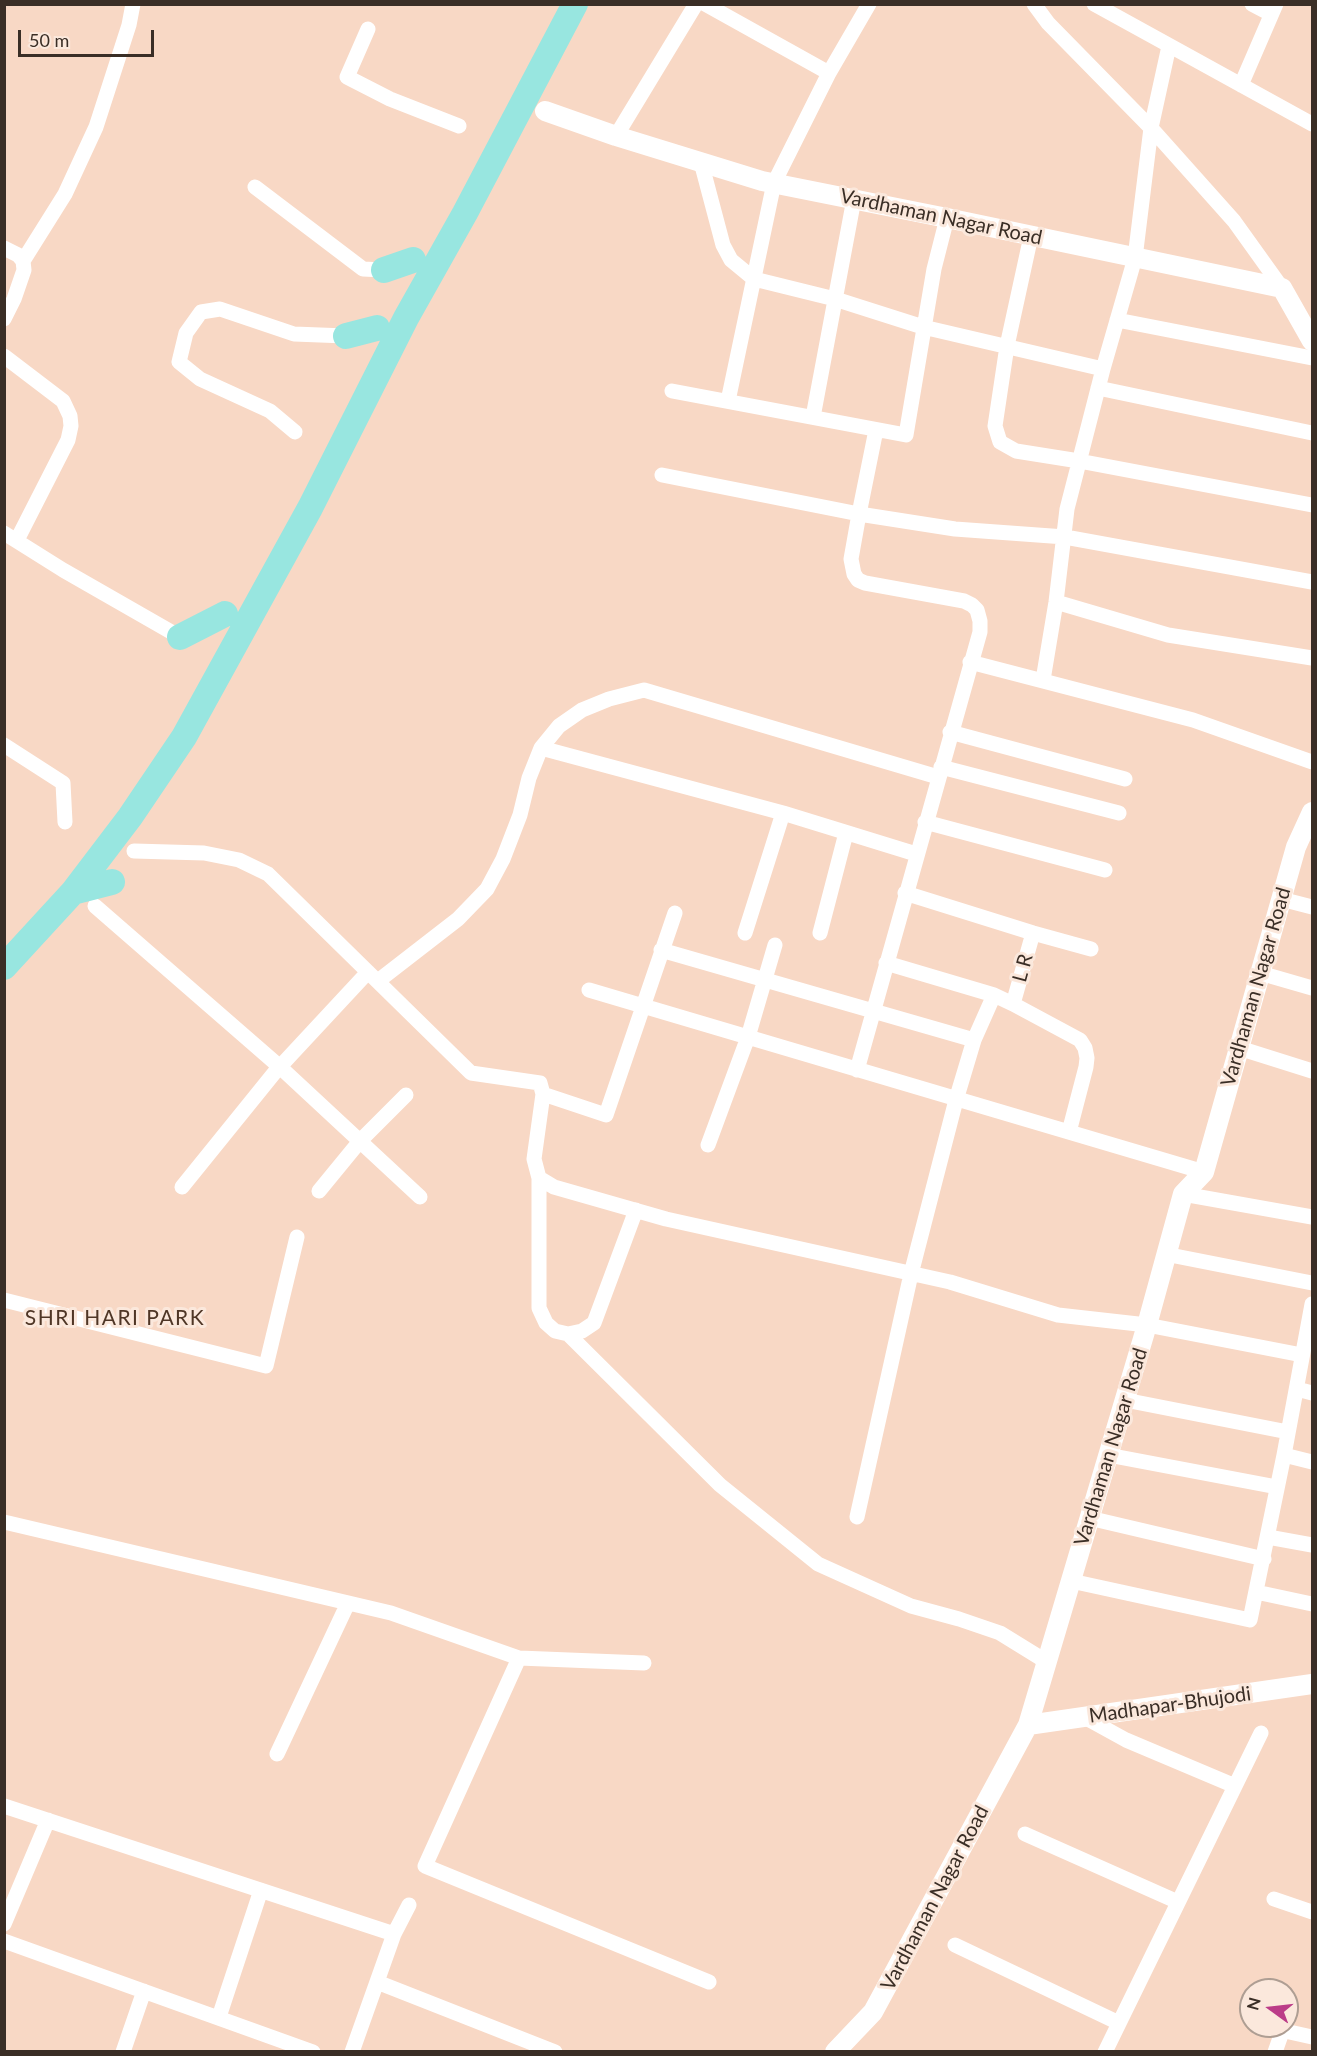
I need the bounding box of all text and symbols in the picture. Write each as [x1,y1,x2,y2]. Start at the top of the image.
scale bar [21,18,158,56]
text: 50 m [29,29,69,51]
street label: Vardhaman Nagar Road [838,184,1044,250]
street label: Vardhaman Nagar Road [1216,885,1296,1089]
street label: L R [1008,951,1038,985]
district label: SHRI HARI PARK [25,1305,205,1331]
street label: Vardhaman Nagar Road [1069,1345,1153,1549]
street label: Madhapar-Bhujodi [1088,1682,1252,1728]
street label: Vardhaman Nagar Road [876,1801,994,1995]
north arrow [1239,1978,1299,2038]
text: N [1242,1995,1264,2012]

